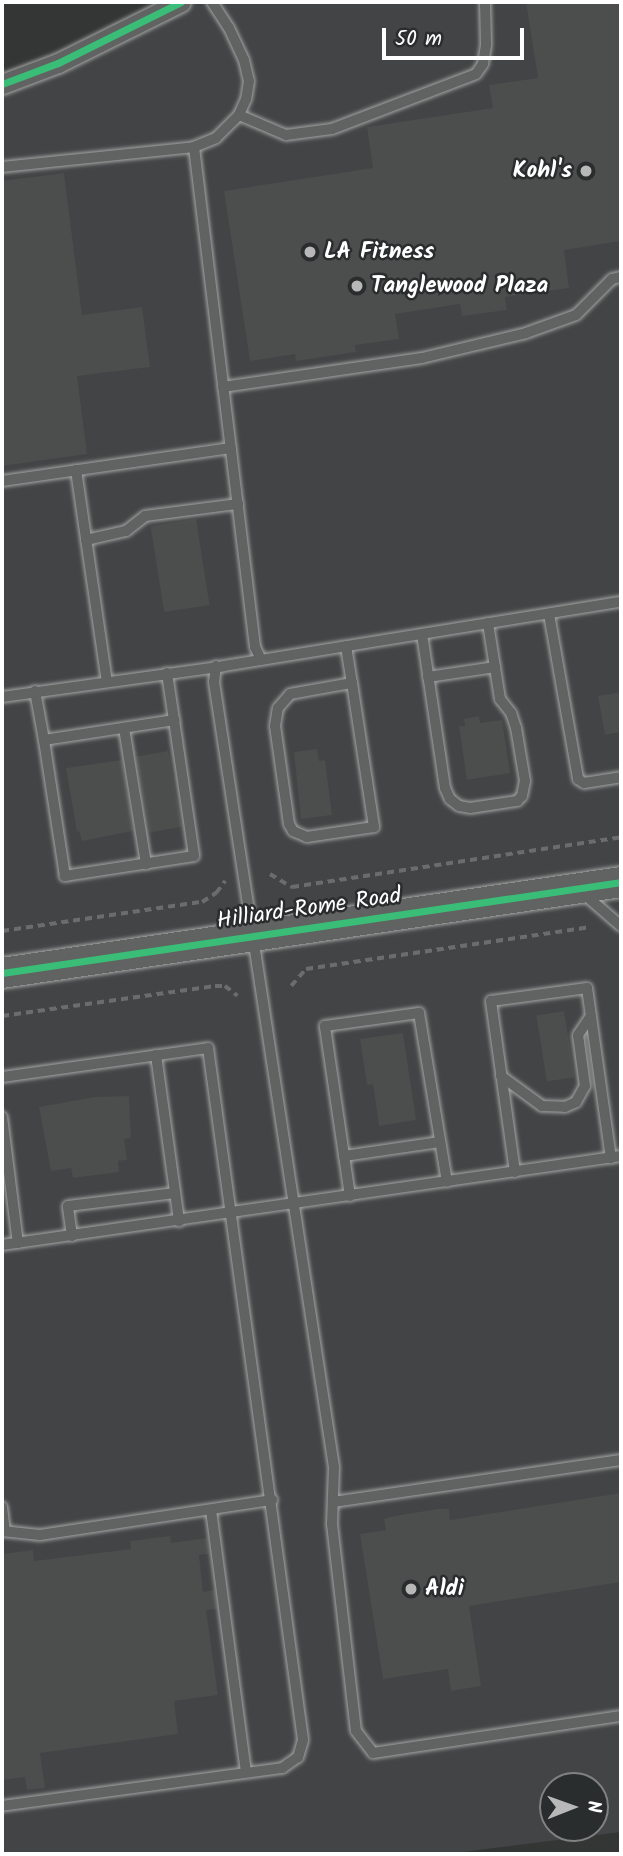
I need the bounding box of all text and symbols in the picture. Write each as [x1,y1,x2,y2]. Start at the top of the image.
scale bar [385,14,527,58]
text: 50 m [395,23,442,56]
place label: Kohl's [513,157,572,185]
marker: Kohl's [578,163,594,179]
place label: LA Fitness [324,238,434,266]
marker: LA Fitness [302,244,318,260]
place label: Tanglewood Plaza [371,272,548,300]
marker: Tanglewood Plaza [349,278,365,294]
street label: Hilliard-Rome Road [215,882,403,936]
place label: Aldi [425,1575,464,1603]
marker: Aldi [403,1581,419,1597]
north arrow [539,1772,609,1842]
text: N [578,1800,608,1813]

